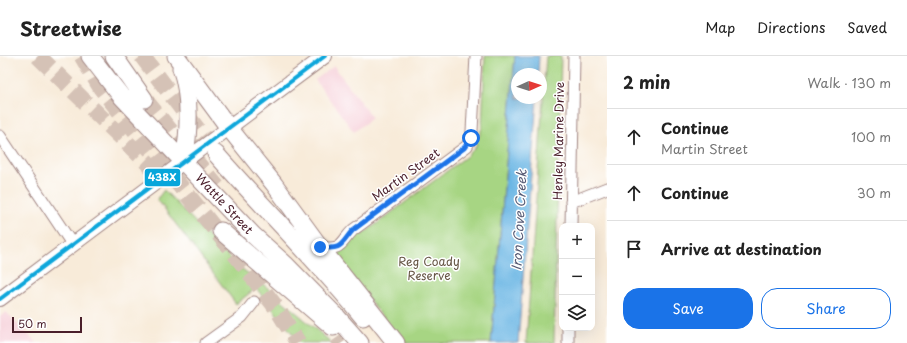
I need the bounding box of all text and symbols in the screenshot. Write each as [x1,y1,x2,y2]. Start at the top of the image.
text: Streetwise [20,14,122,42]
text: Map [705,17,735,38]
text: Directions [757,17,825,38]
text: Saved [847,17,887,38]
north arrow [511,68,547,104]
text: 2 min [623,69,670,95]
text: Walk · 130 m [808,73,891,92]
street label: Henley Marine Drive [548,82,568,200]
text: Continue [661,116,729,139]
icon: ahead [623,126,645,148]
text: 100 m [851,127,891,146]
route start [462,129,480,147]
text: Martin Street [661,139,748,158]
street label: Martin Street [368,143,443,205]
line badge: 438X [144,168,181,187]
text: 438X [148,168,177,185]
water label: Iron Cove Creek [506,168,531,271]
street label: Wattle Street [192,169,258,238]
text: Continue [661,181,729,204]
icon: ahead [623,182,645,204]
text: 30 m [857,183,891,202]
map controls [559,223,595,331]
button: + [559,223,595,259]
text: Arrive at destination [661,237,822,260]
route end [311,238,329,256]
icon: arrive [623,238,645,260]
park label: Reg Coady Reserve [398,252,460,284]
button: − [559,259,595,295]
button: Save [623,288,753,329]
button: Share [761,288,891,329]
button: layers [559,295,595,331]
scale bar [12,315,82,334]
text: 50 m [18,315,47,332]

